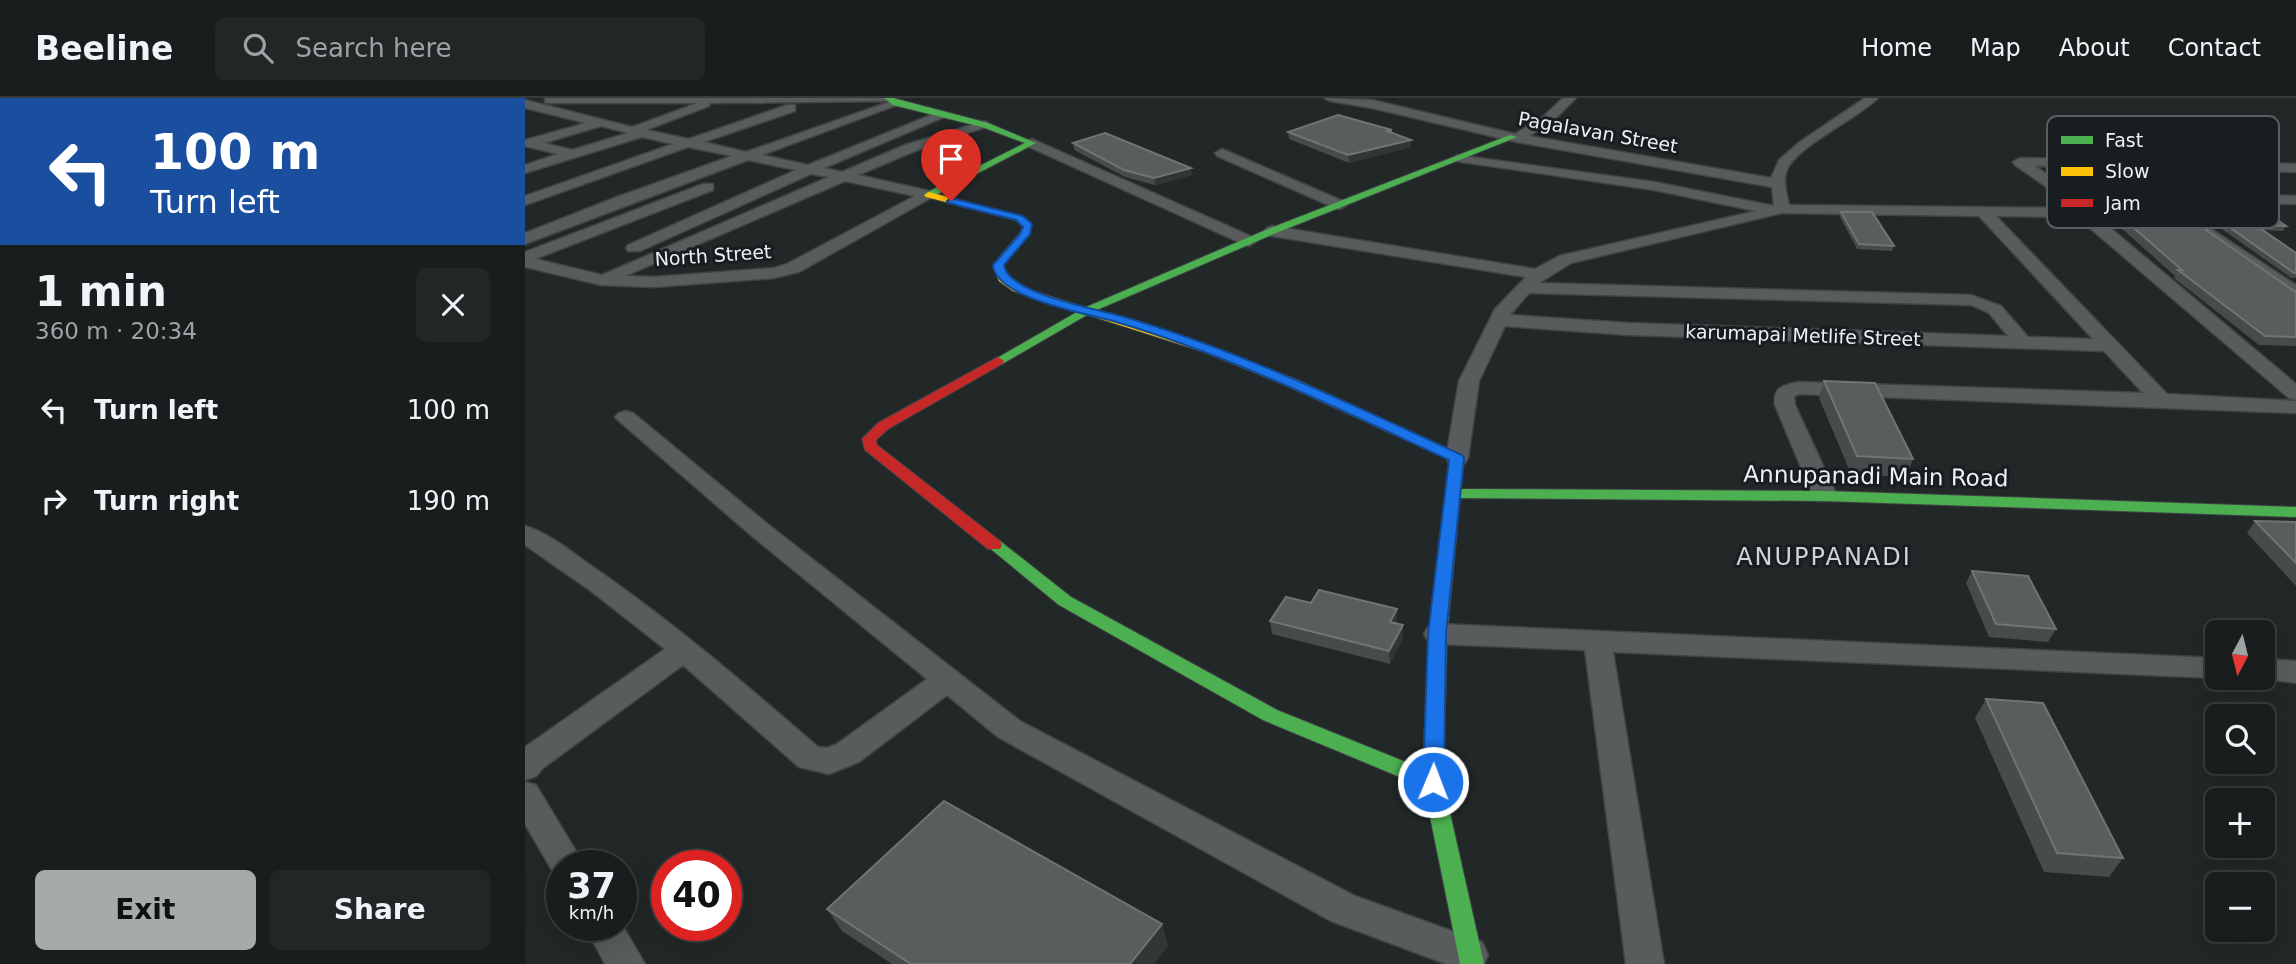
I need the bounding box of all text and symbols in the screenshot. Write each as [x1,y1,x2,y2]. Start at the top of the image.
search box [215,17,705,80]
text: Beeline [35,29,173,68]
icon: search [239,29,277,67]
text: Search here [295,33,452,63]
text: Home [1861,34,1932,62]
text: Map [1970,34,2021,62]
text: About [2059,34,2130,62]
text: Contact [2168,34,2261,62]
street label: Pagalavan Street [1517,107,1679,157]
legend [2047,116,2279,228]
text: 100 m [150,124,320,181]
icon: left [35,126,126,217]
pin [921,129,981,201]
text: Fast [2105,129,2143,151]
icon: arrive [932,140,970,178]
text: Slow [2105,160,2150,182]
text: Turn left [150,183,280,221]
text: Jam [2104,192,2141,214]
street label: North Street [654,240,772,270]
text: 1 min [35,267,167,316]
button: close [416,268,490,342]
text: 360 m · 20:34 [35,318,197,344]
street label: karumapai Metlife Street [1685,320,1921,350]
icon: left [35,391,73,429]
text: Turn left [94,395,218,425]
text: 100 m [407,395,490,425]
street label: Annupanadi Main Road [1743,461,2009,491]
icon: right [35,482,73,520]
text: Turn right [94,486,239,516]
text: 190 m [407,486,490,516]
district label: ANUPPANADI [1736,543,1912,571]
north arrow [2205,620,2275,690]
map controls [2205,620,2275,942]
button: search [2205,704,2275,774]
position arrow [1396,745,1470,819]
button: + [2205,788,2275,858]
speed limit sign: 40 [651,850,742,941]
text: 37 [567,866,616,906]
button: Exit [35,870,256,950]
button: Share [270,870,490,950]
button: − [2205,872,2275,942]
text: km/h [569,902,614,923]

